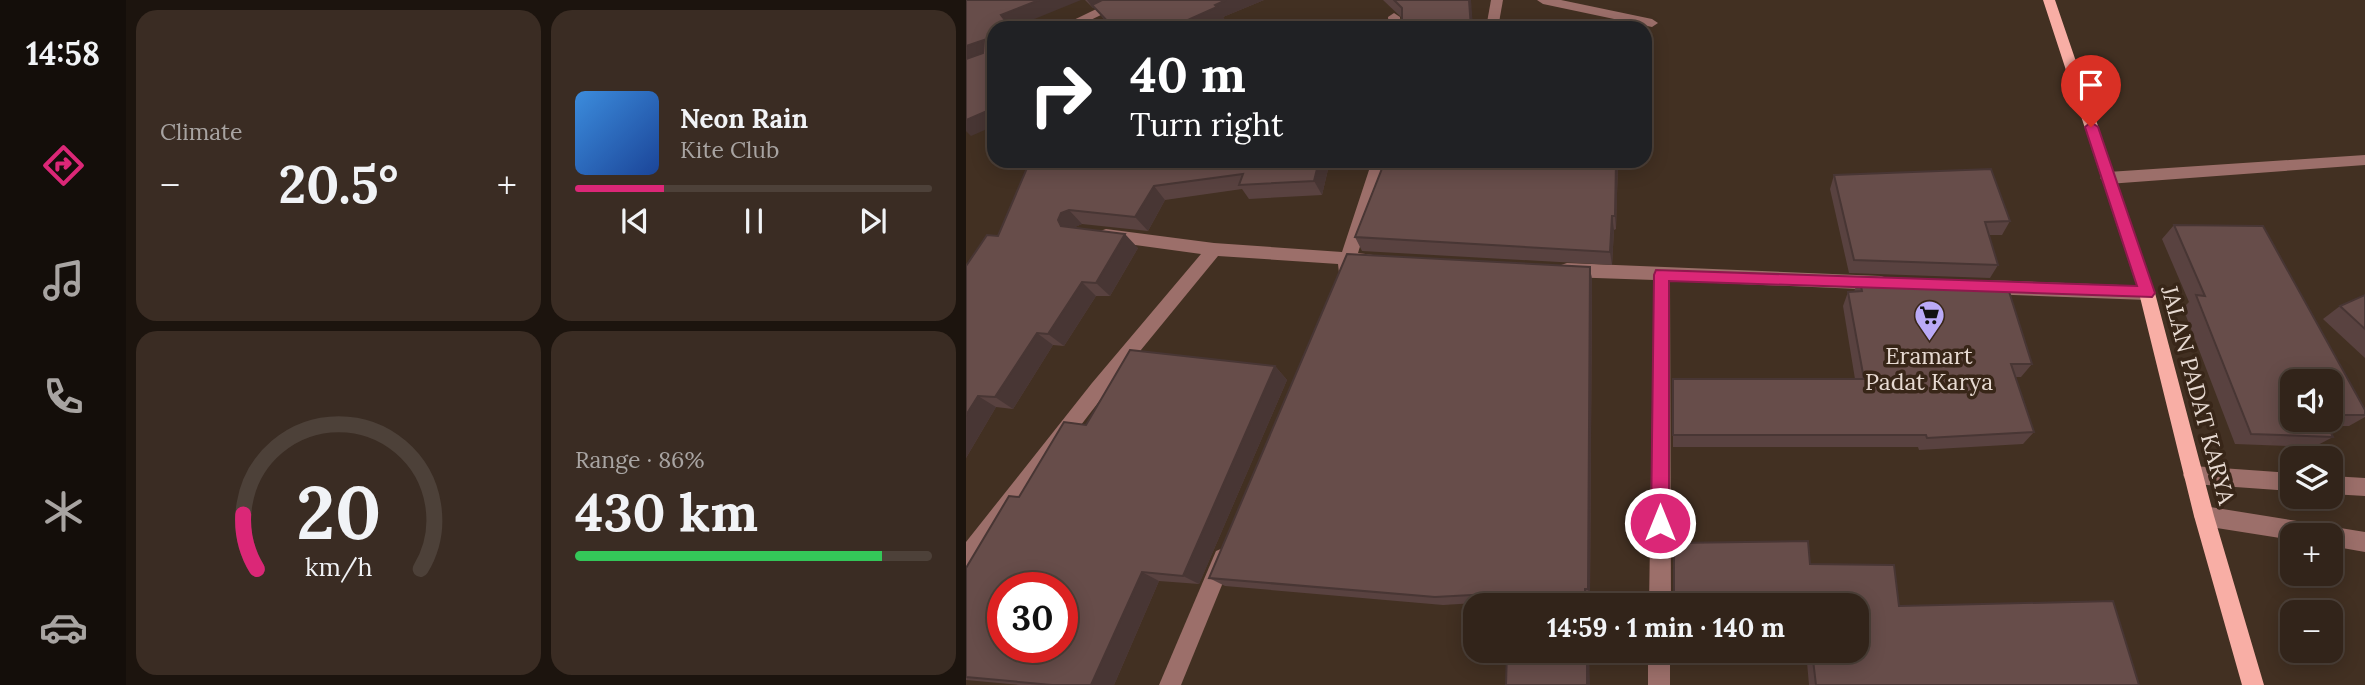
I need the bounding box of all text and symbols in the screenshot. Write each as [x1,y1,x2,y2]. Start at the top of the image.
text: 14:58 [26,33,100,74]
text: 40 m [1130,43,1246,105]
icon: right [1015,49,1106,140]
pin [2061,55,2121,127]
icon: arrive [2072,66,2110,104]
text: Neon Rain [680,102,808,135]
text: Turn right [1130,104,1283,145]
text: Climate [160,117,242,146]
text: Kite Club [680,135,779,164]
icon: directions [39,141,88,190]
text: 20.5° [279,151,398,217]
text: − [160,161,180,209]
text: + [497,161,517,209]
icon: previous [616,202,654,240]
icon: pause [735,202,773,240]
icon: next [854,202,892,240]
icon: music [39,256,88,305]
street label: JALAN PADAT KARYA [2155,281,2242,508]
supermarket icon: Eramart Padat Karya [1912,298,1946,342]
place label: Eramart Padat Karya [1865,341,1993,396]
map controls [2280,369,2343,663]
button: sound [2280,369,2343,432]
icon: phone [39,372,88,421]
text: Range · 86% [575,445,704,474]
button: layers [2280,446,2343,509]
text: 20 [296,466,381,559]
text: 430 km [575,479,758,545]
position arrow [1623,486,1697,560]
icon: climate [39,487,88,536]
button: + [2280,523,2343,586]
text: km/h [305,551,372,583]
speed limit sign: 30 [987,572,1078,663]
button: − [2280,600,2343,663]
icon: car [39,603,88,652]
text: 14:59 · 1 min · 140 m [1547,611,1785,644]

